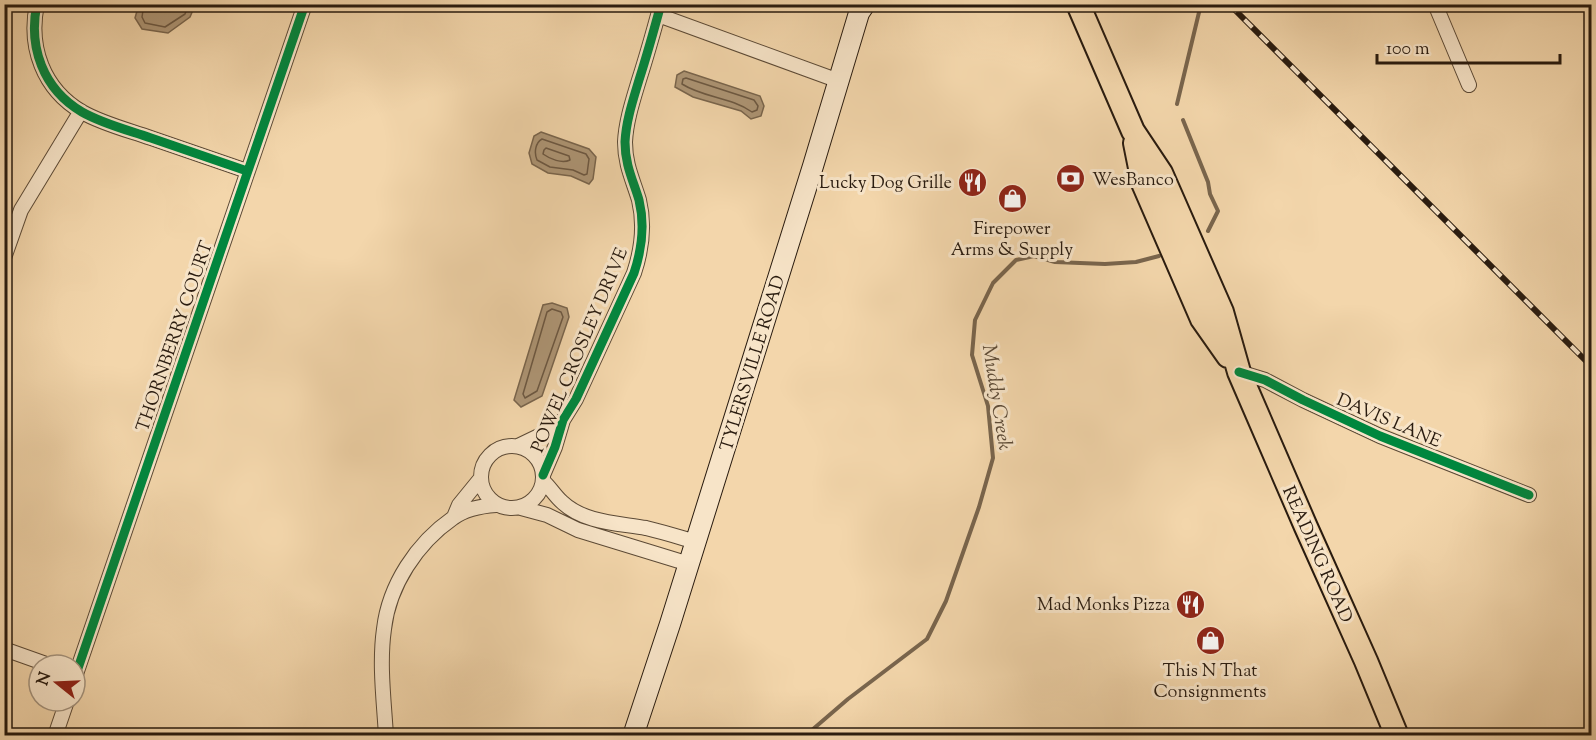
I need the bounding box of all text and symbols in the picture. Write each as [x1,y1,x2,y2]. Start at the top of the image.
scale bar [1377,27,1560,65]
text: 100 m [1386,37,1430,63]
bank icon: WesBanco [1055,163,1087,195]
restaurant icon: Lucky Dog Grille [957,166,989,198]
place label: WesBanco [1092,168,1174,194]
place label: Lucky Dog Grille [819,171,952,197]
shop icon: Firepower Arms & Supply [996,183,1028,215]
place label: Firepower Arms & Supply [951,217,1073,264]
street label: THORNBERRY COURT [131,237,221,436]
street label: POWEL CROSLEY DRIVE [526,244,636,457]
street label: TYLERSVILLE ROAD [715,272,793,455]
water label: Muddy Creek [973,342,1018,452]
street label: DAVIS LANE [1332,388,1445,456]
street label: READING ROAD [1274,482,1358,627]
restaurant icon: Mad Monks Pizza [1175,588,1207,620]
place label: Mad Monks Pizza [1037,593,1170,619]
shop icon: This N That Consignments [1194,625,1226,657]
north arrow [27,653,87,713]
place label: This N That Consignments [1154,659,1266,706]
text: N [32,669,58,689]

